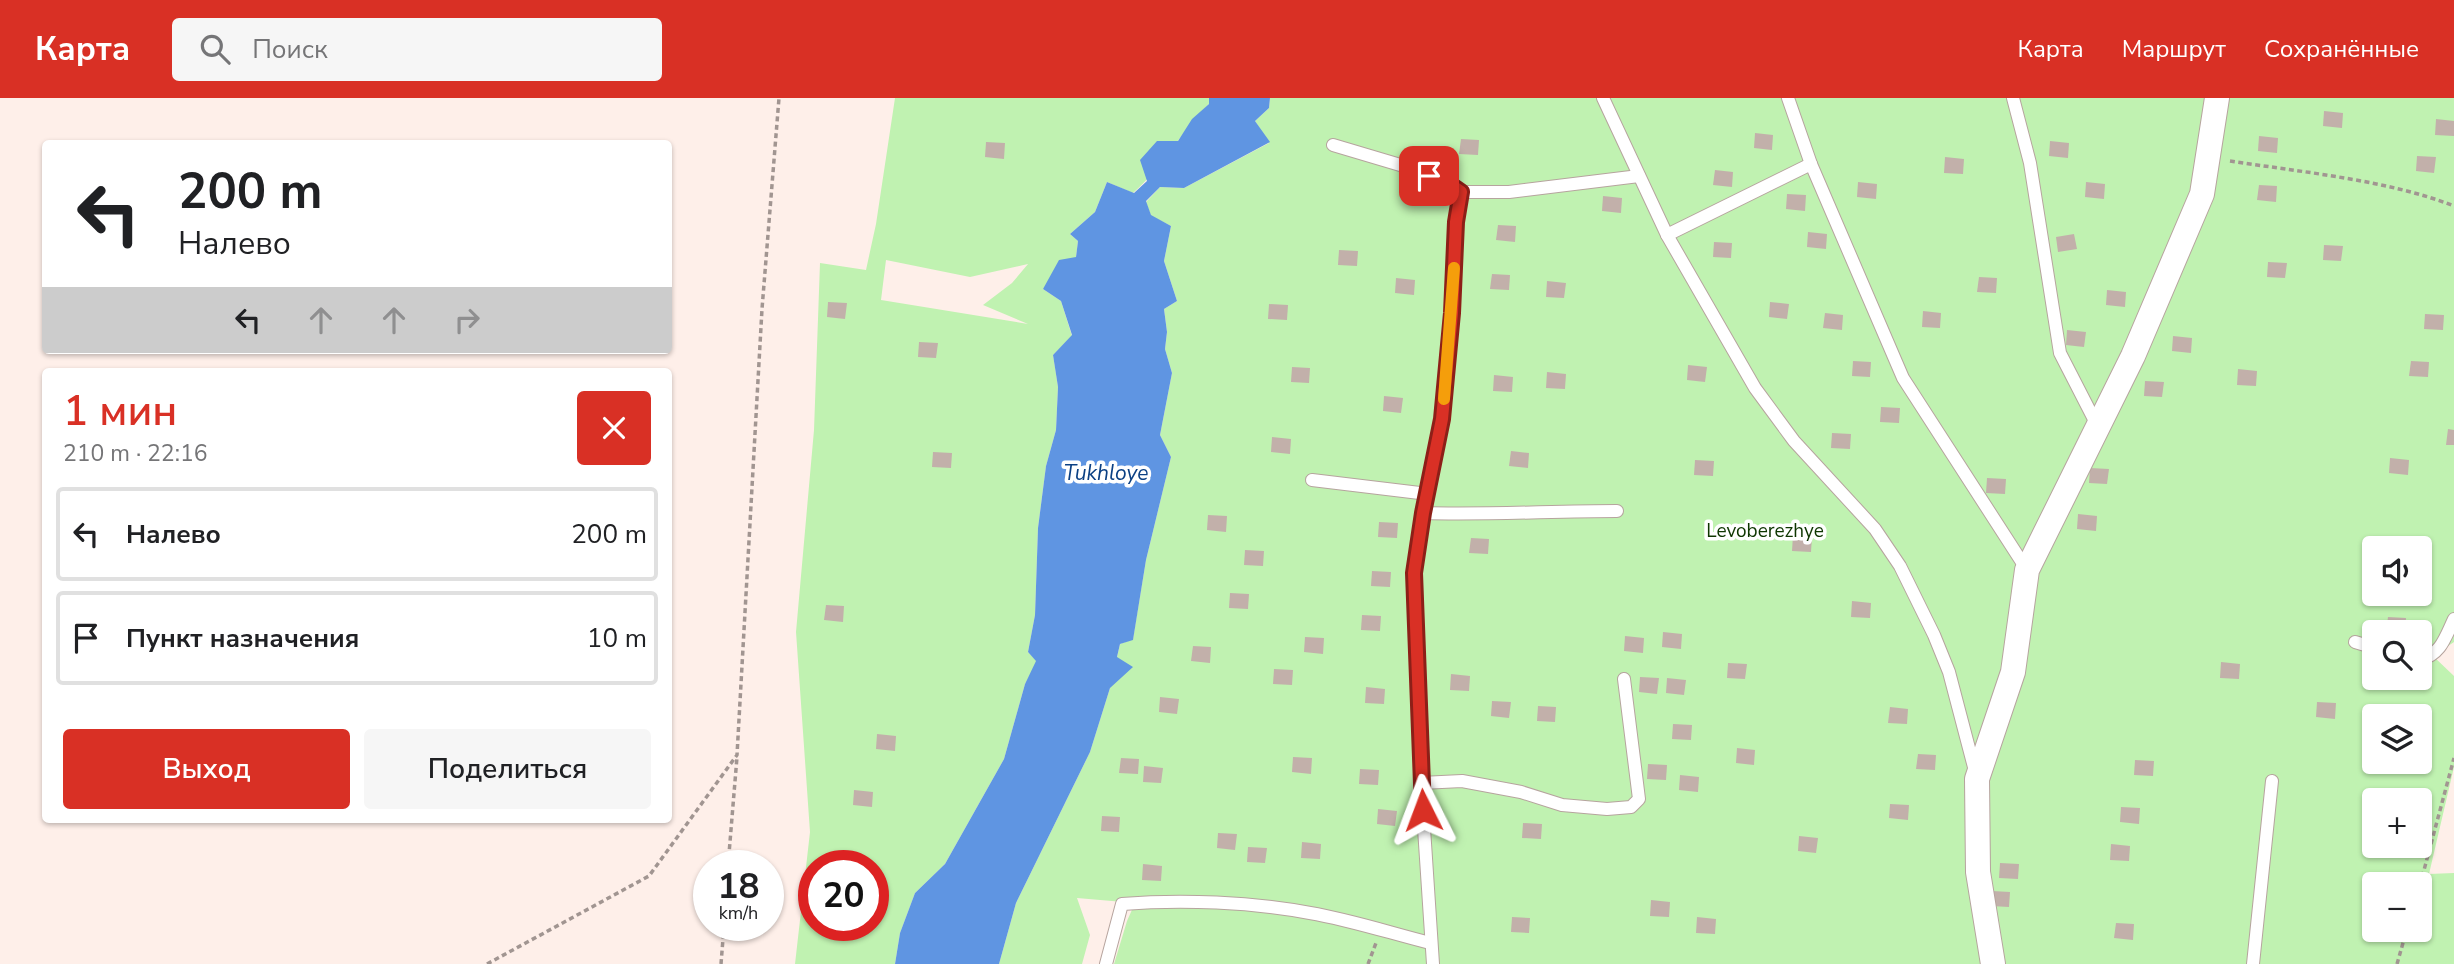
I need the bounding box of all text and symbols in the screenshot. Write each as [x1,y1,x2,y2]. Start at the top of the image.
search box [172,18,662,81]
text: Карта [35,27,130,72]
icon: search [196,30,234,68]
text: Поиск [252,32,328,67]
text: Карта [2018,33,2084,65]
text: Маршрут [2122,33,2226,65]
text: Сохранённые [2264,33,2419,65]
pin [1399,146,1459,206]
icon: arrive [1410,157,1448,195]
text: 200 m [178,158,322,225]
icon: left [63,168,154,259]
text: Налево [178,222,291,265]
icon: left [229,301,267,339]
icon: ahead [302,301,340,339]
icon: ahead [375,301,413,339]
icon: right [448,301,486,339]
text: 1 мин [63,383,177,440]
button: close [577,391,651,465]
text: 210 m · 22:16 [63,438,208,469]
water label: Tukhloye [1064,459,1148,487]
icon: left [67,515,105,553]
text: Налево [126,517,221,552]
text: 200 m [571,517,647,552]
park label: Levoberezhye [1706,518,1824,544]
map controls [2362,536,2432,942]
button: sound [2362,536,2432,606]
icon: arrive [67,619,105,657]
button: search [2362,620,2432,690]
text: Пункт назначения [126,621,359,656]
text: 10 m [587,621,647,656]
button: layers [2362,704,2432,774]
button: Выход [63,729,350,809]
button: Поделиться [364,729,651,809]
position arrow [1386,773,1460,847]
button: + [2362,788,2432,858]
speed limit sign: 20 [798,850,889,941]
text: 18 [717,863,760,910]
button: − [2362,872,2432,942]
text: km/h [719,901,758,925]

